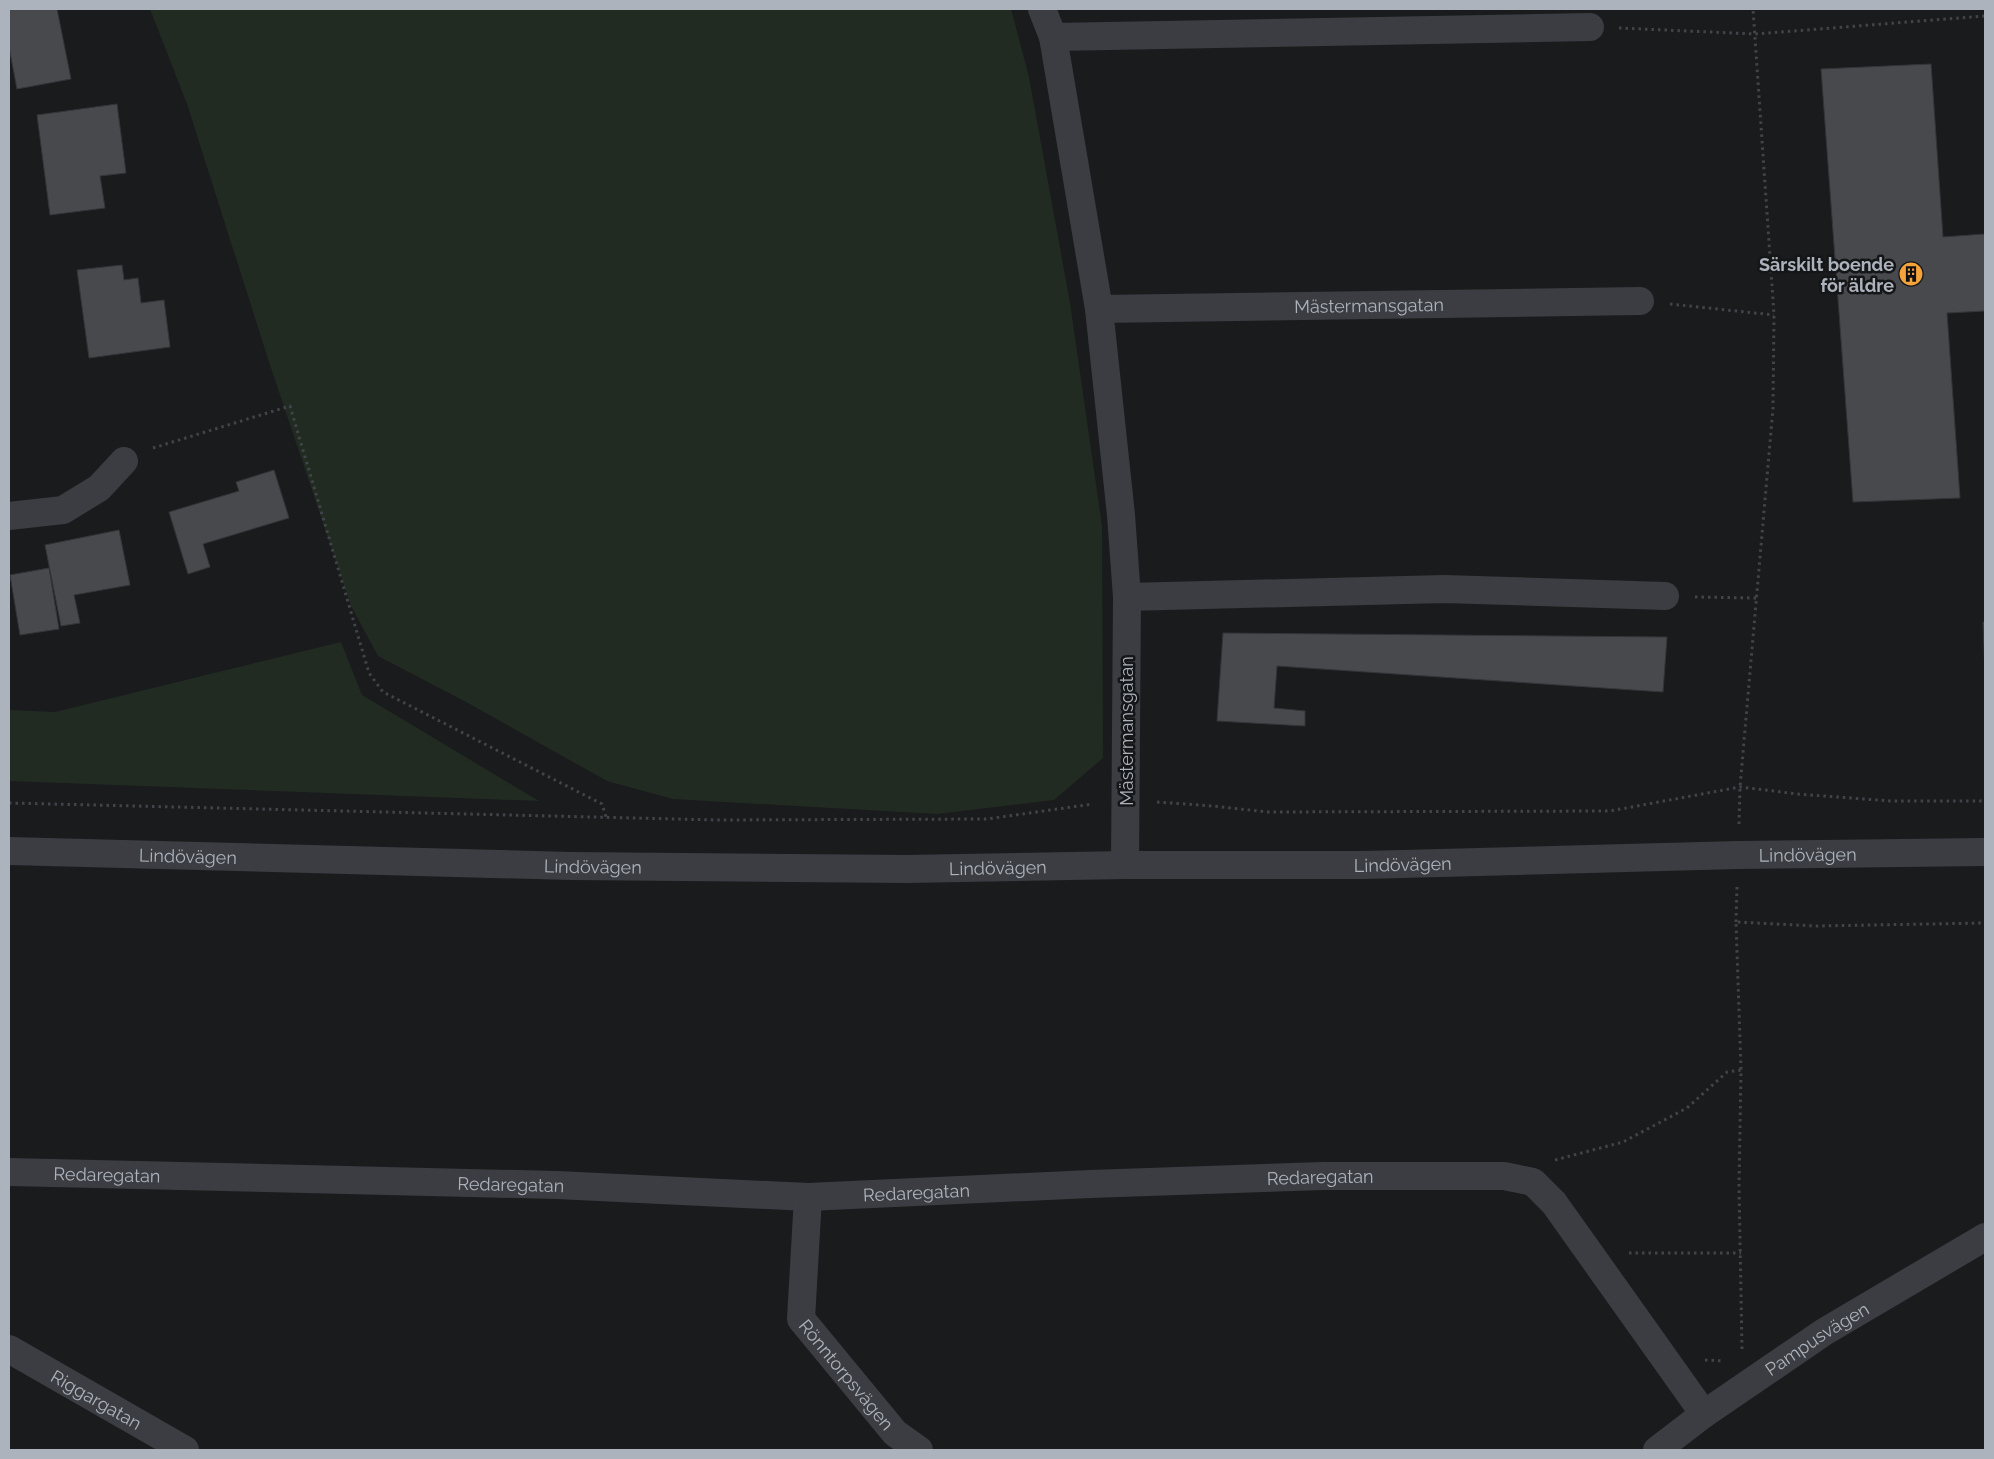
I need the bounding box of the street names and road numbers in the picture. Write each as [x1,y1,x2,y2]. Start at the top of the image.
street label: Mästermansgatan [1294,293,1444,317]
street label: Mästermansgatan [1116,656,1137,806]
street label: Lindövägen [1759,843,1857,865]
street label: Lindövägen [139,844,237,868]
street label: Lindövägen [1354,852,1452,876]
street label: Lindövägen [544,855,642,877]
street label: Lindövägen [949,856,1047,879]
street label: Redaregatan [53,1163,161,1186]
street label: Redaregatan [1266,1165,1374,1188]
street label: Redaregatan [457,1172,565,1196]
street label: Redaregatan [863,1179,970,1205]
street label: Pampusvägen [1761,1298,1872,1380]
street label: Rönntorpsvägen [795,1315,898,1434]
street label: Riggargatan [48,1365,146,1434]

